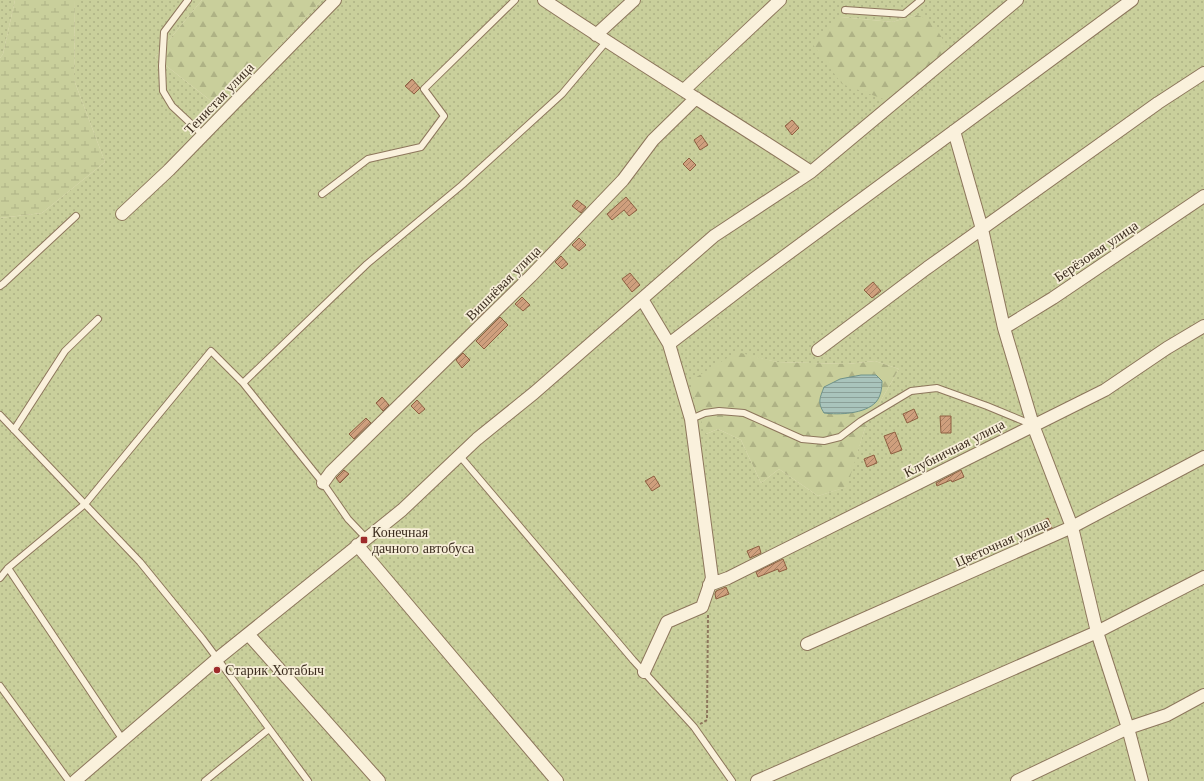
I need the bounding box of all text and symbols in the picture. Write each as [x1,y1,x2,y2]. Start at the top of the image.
street label: Тенистая улица [180,58,258,138]
street label: Берёзовая улица [1051,216,1142,286]
street label: Вишнёвая улица [462,241,545,324]
street label: Клубничная улица [900,414,1008,481]
street label: Цветочная улица [952,513,1053,571]
place label: Конечная дачного автобуса [372,523,475,557]
marker: Конечная дачного автобуса [359,535,369,545]
place label: Старик Хотабыч [225,661,324,679]
marker: Старик Хотабыч [212,665,222,675]

